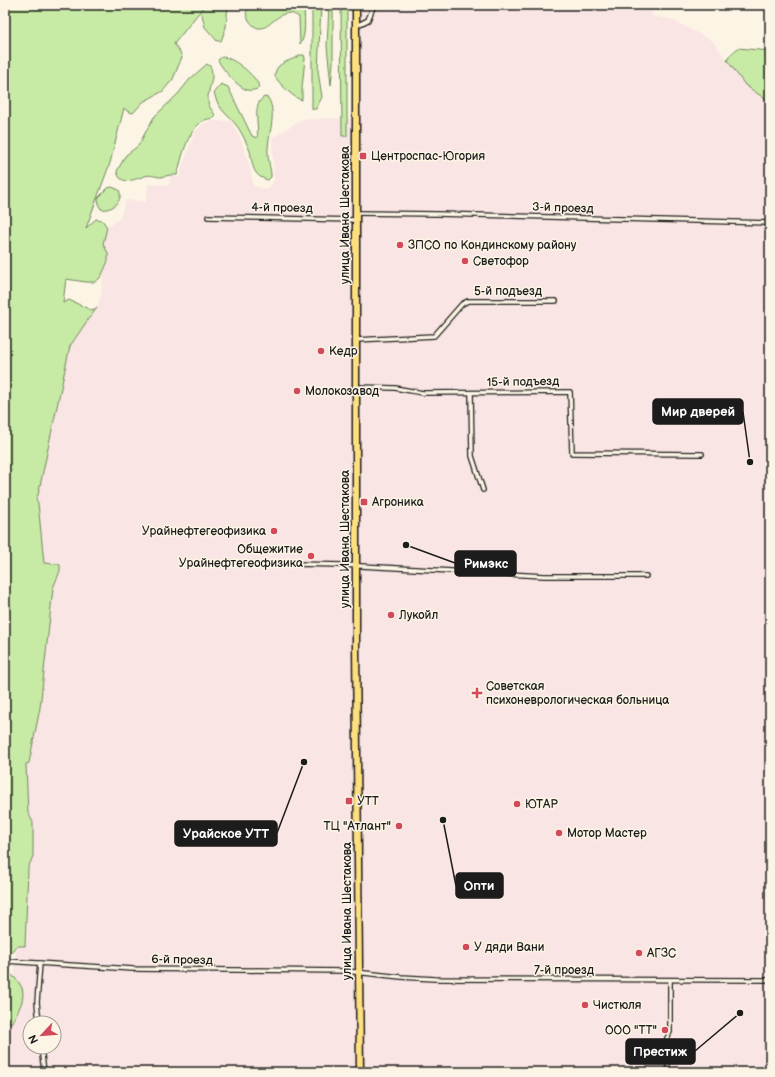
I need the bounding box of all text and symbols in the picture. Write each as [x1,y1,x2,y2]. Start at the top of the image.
street label: улица Ивана Шестакова [338,146,353,284]
place label: Центроспас-Югория [371,149,485,164]
marker: Центроспас-Югория [358,151,368,161]
street label: 3-й проезд [532,199,595,217]
street label: 4-й проезд [251,200,314,216]
place label: ЗПСО по Кондинскому району [408,238,577,253]
marker: ЗПСО по Кондинскому району [395,240,405,250]
place label: Светофор [473,254,529,269]
marker: Светофор [460,256,470,266]
street label: 5-й подъезд [474,284,543,299]
place label: Кедр [329,344,358,359]
marker: Кедр [316,346,326,356]
street label: 15-й подъезд [487,374,560,390]
place label: Молокозавод [305,384,380,399]
marker: Молокозавод [292,386,302,396]
callout: Мир дверей [653,399,743,424]
text: Мир дверей [661,404,735,420]
street label: улица Ивана Шестакова [338,470,353,608]
place label: Агроника [371,495,424,510]
marker: Агроника [359,497,369,507]
place label: Урайнефтегеофизика [142,524,266,539]
marker: Урайнефтегеофизика [269,526,279,536]
place label: Общежитие Урайнефтегеофизика [179,542,303,571]
marker: Общежитие Урайнефтегеофизика [306,551,316,561]
callout: Римэкс [455,551,516,576]
text: Римэкс [464,556,509,572]
place label: Лукойл [398,608,438,623]
marker: Лукойл [386,610,396,620]
place label: Советская психоневрологическая больница [486,679,669,708]
marker: Советская психоневрологическая больница [471,687,483,699]
place label: УТТ [357,794,379,809]
marker: УТТ [344,796,354,806]
place label: ЮТАР [525,797,558,812]
marker: ЮТАР [512,799,522,809]
place label: ТЦ "Атлант" [324,819,391,834]
callout: Урайское УТТ [175,821,277,846]
marker: ТЦ "Атлант" [394,821,404,831]
text: Урайское УТТ [183,826,269,842]
place label: Мотор Мастер [567,826,647,841]
marker: Мотор Мастер [554,828,564,838]
street label: улица Ивана Шестакова [340,842,355,980]
callout: Опти [456,873,503,898]
text: Опти [464,878,494,894]
place label: У дяди Вани [474,940,544,955]
marker: У дяди Вани [461,942,471,952]
place label: АГЗС [646,946,676,961]
marker: АГЗС [634,948,644,958]
street label: 6-й проезд [151,952,214,968]
street label: 7-й проезд [534,963,595,978]
place label: Чистюля [593,998,642,1013]
marker: Чистюля [580,1000,590,1010]
north arrow [22,1015,62,1055]
place label: ООО "ТТ" [605,1023,657,1038]
marker: ООО "ТТ" [660,1025,670,1035]
text: N [26,1033,41,1046]
callout: Престиж [626,1039,695,1064]
text: Престиж [633,1044,688,1060]

